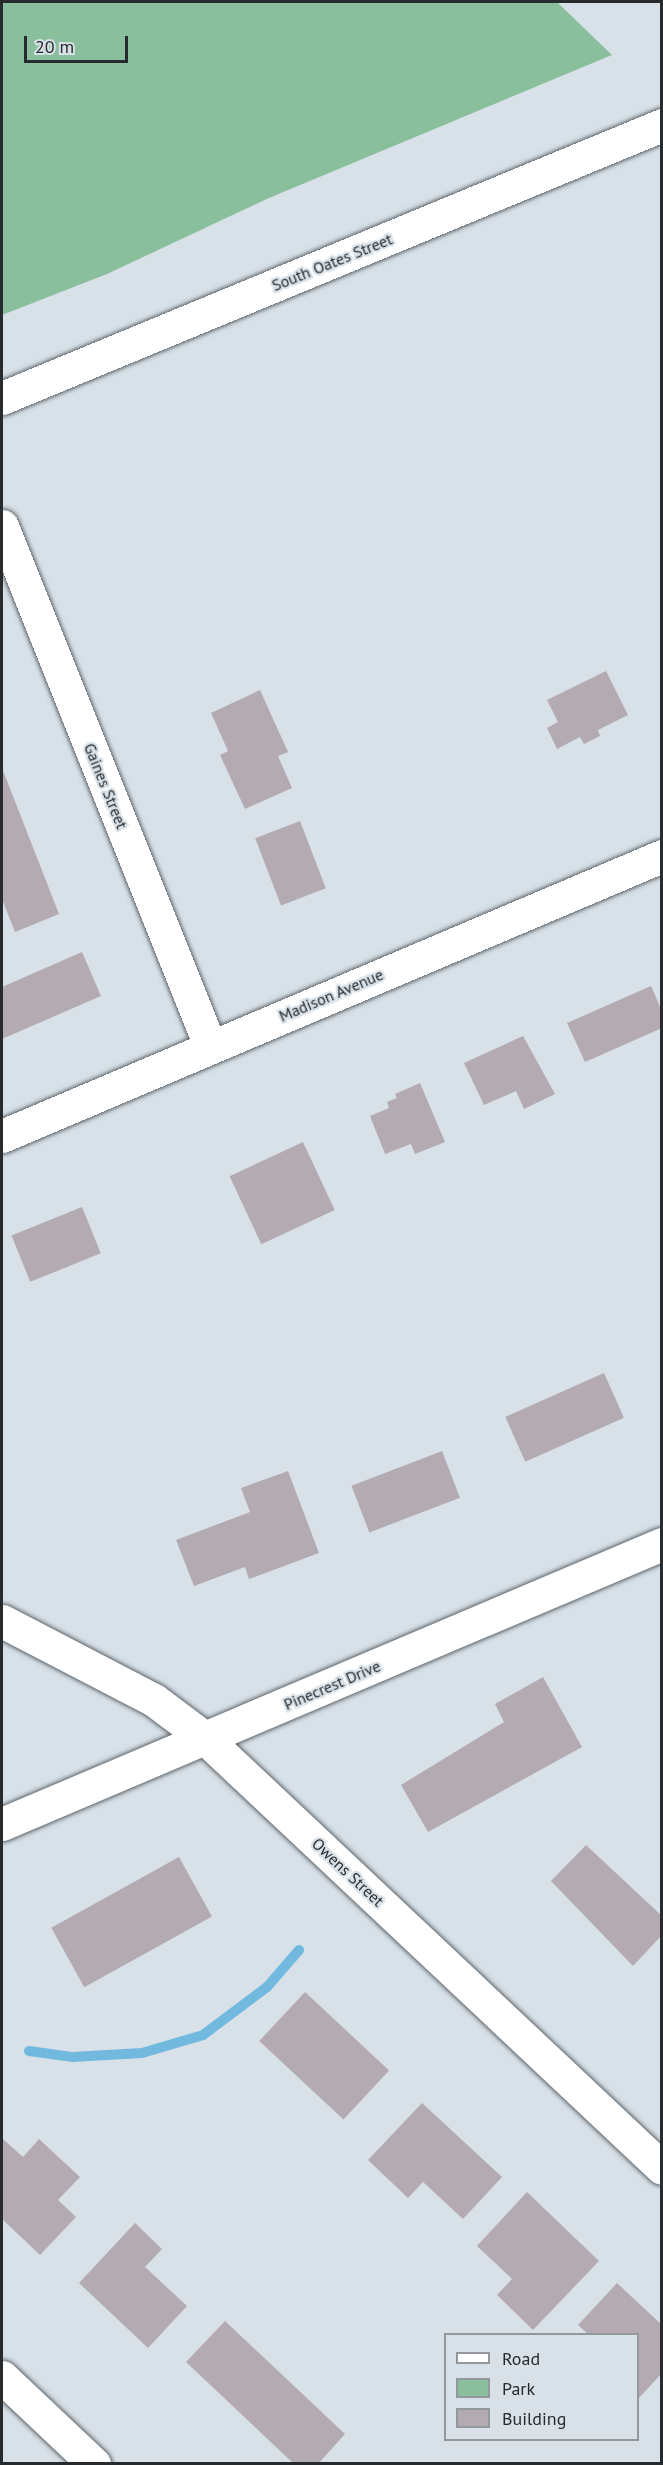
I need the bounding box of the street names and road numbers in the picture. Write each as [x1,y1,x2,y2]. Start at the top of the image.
street label: South Oates Street [269,229,395,295]
street label: Gaines Street [80,740,132,832]
street label: Madison Avenue [276,964,386,1026]
street label: Pinecrest Drive [281,1656,383,1714]
street label: Owens Street [308,1834,388,1910]

